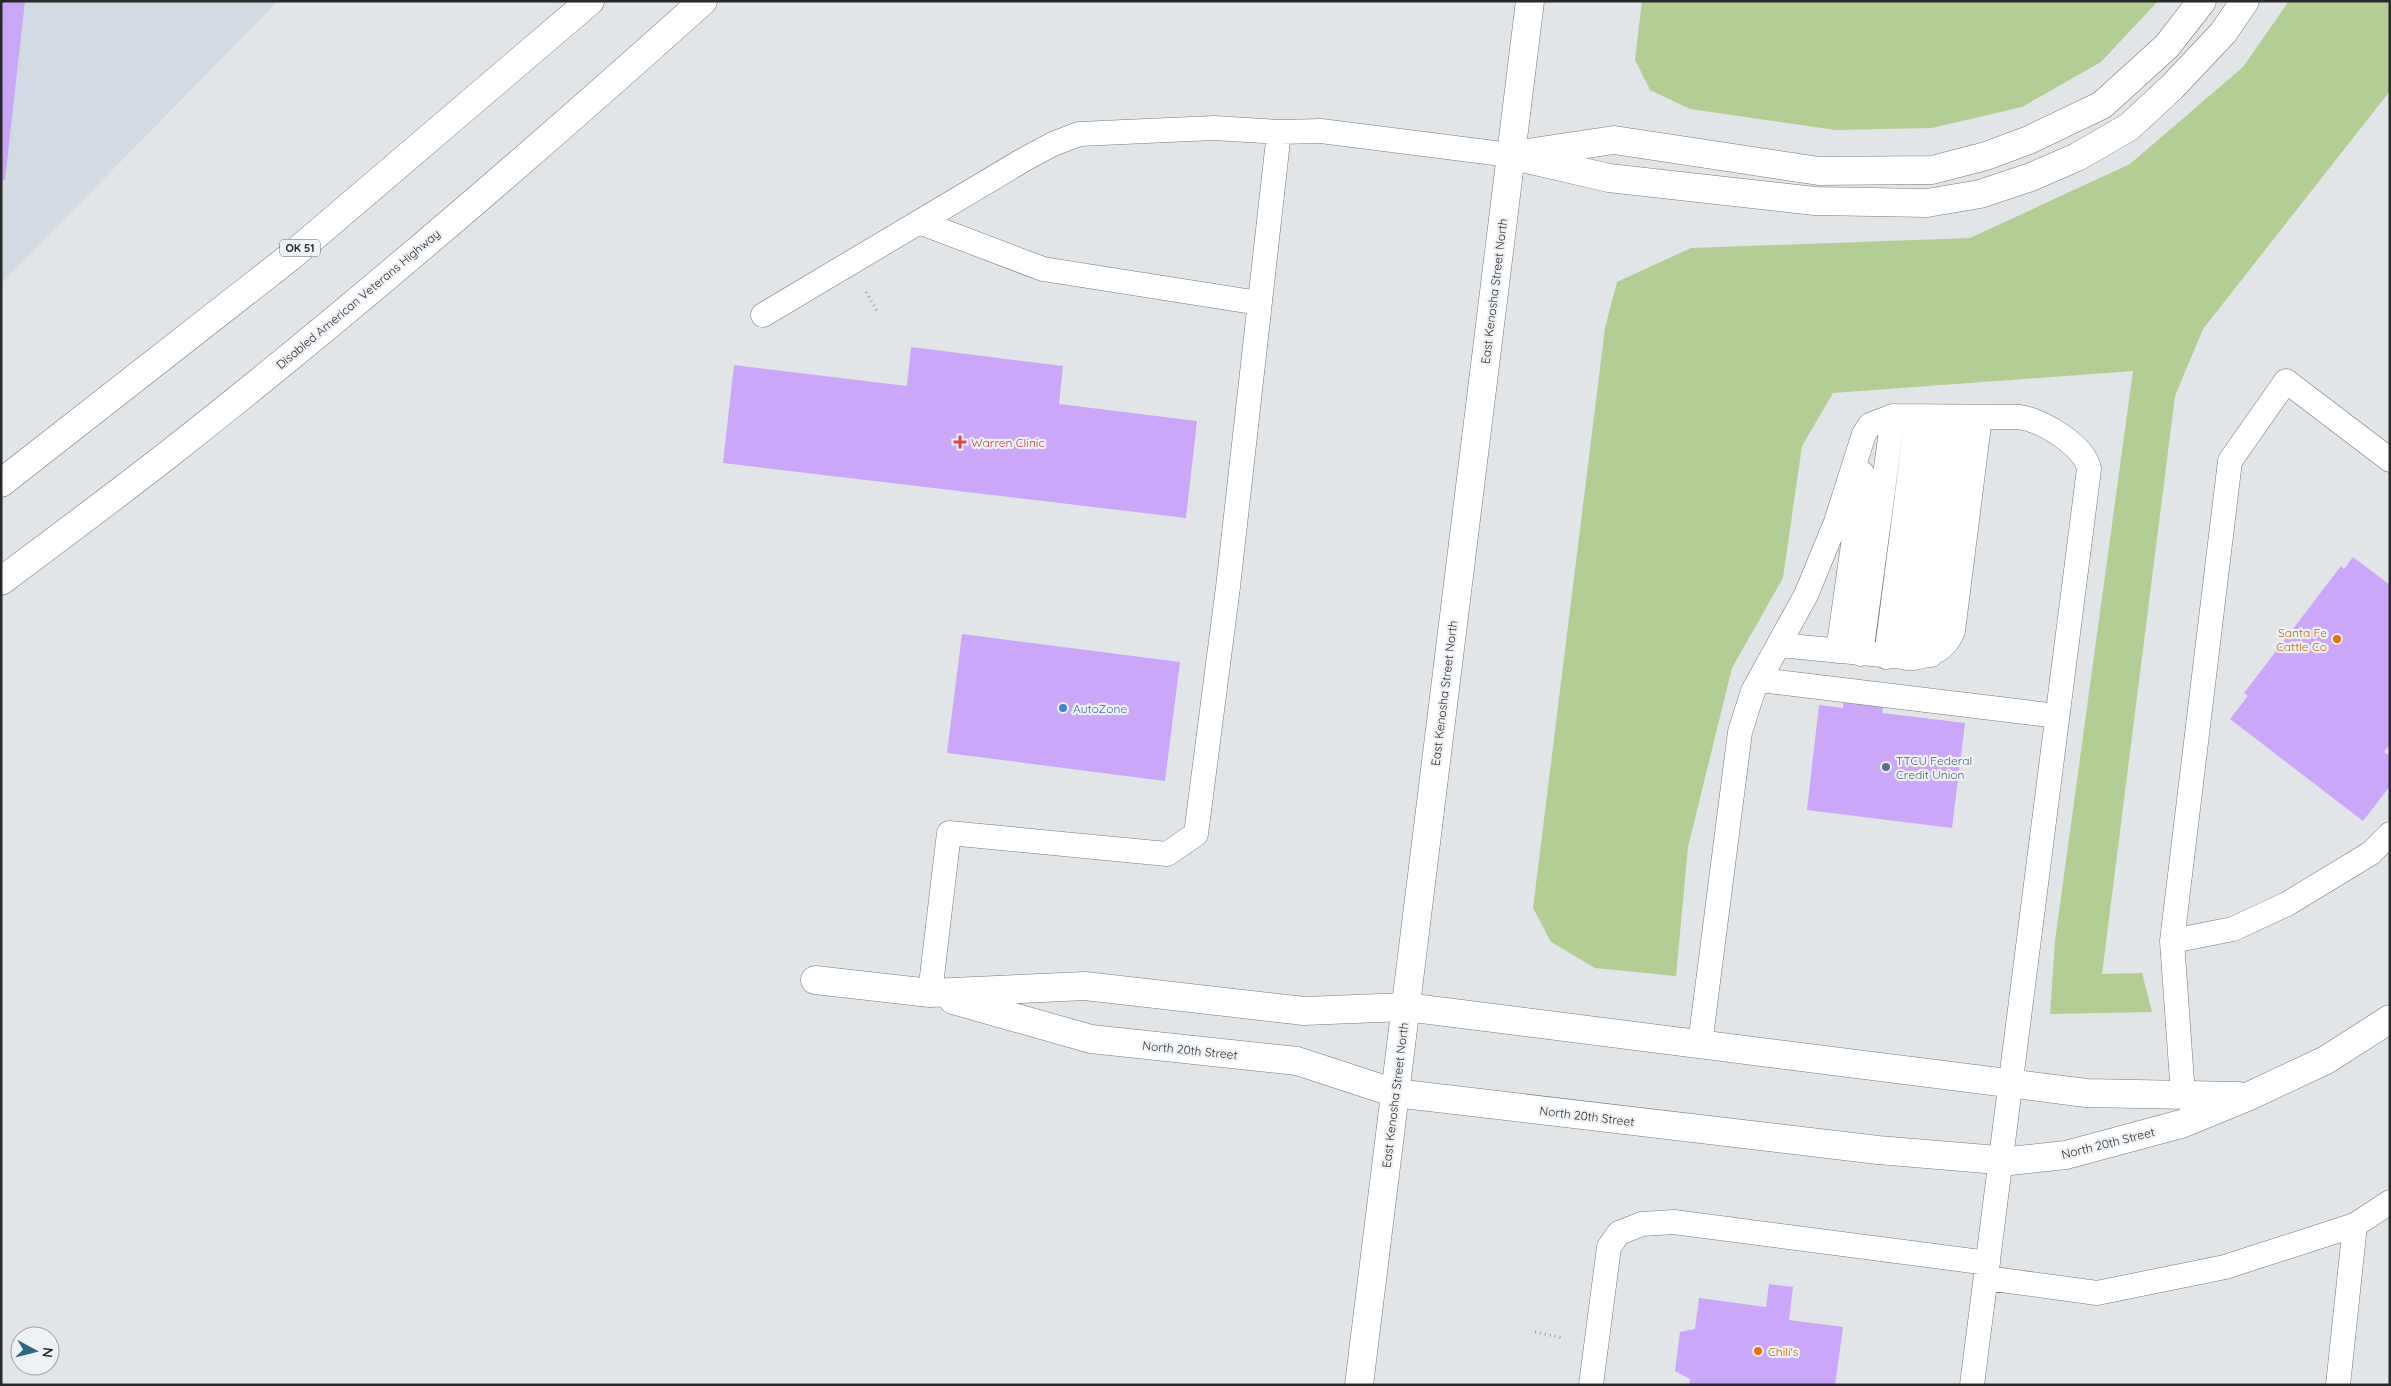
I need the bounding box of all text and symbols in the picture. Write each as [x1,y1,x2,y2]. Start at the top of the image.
street label: East Kenosha Street North [1478,217,1510,365]
street label: Disabled American Veterans Highway [273,226,443,372]
road number: OK 51 [280,240,320,256]
marker: Warren Clinic [953,435,967,449]
place label: Warren Clinic [971,435,1045,450]
street label: East Kenosha Street North [1428,619,1460,767]
place label: Santa Fe Cattle Co [2276,625,2327,654]
marker: Santa Fe Cattle Co [2331,633,2343,645]
place label: AutoZone [1073,701,1127,716]
marker: AutoZone [1057,702,1069,714]
place label: TTCU Federal Credit Union [1896,753,1972,782]
marker: TTCU Federal Credit Union [1880,761,1892,773]
street label: East Kenosha Street North [1379,1021,1411,1169]
street label: North 20th Street [1142,1038,1238,1062]
street label: North 20th Street [1539,1103,1635,1129]
street label: North 20th Street [2060,1124,2156,1162]
north arrow [10,1326,60,1376]
place label: Chili's [1768,1344,1799,1359]
marker: Chili's [1752,1345,1764,1357]
text: N [38,1346,57,1359]

